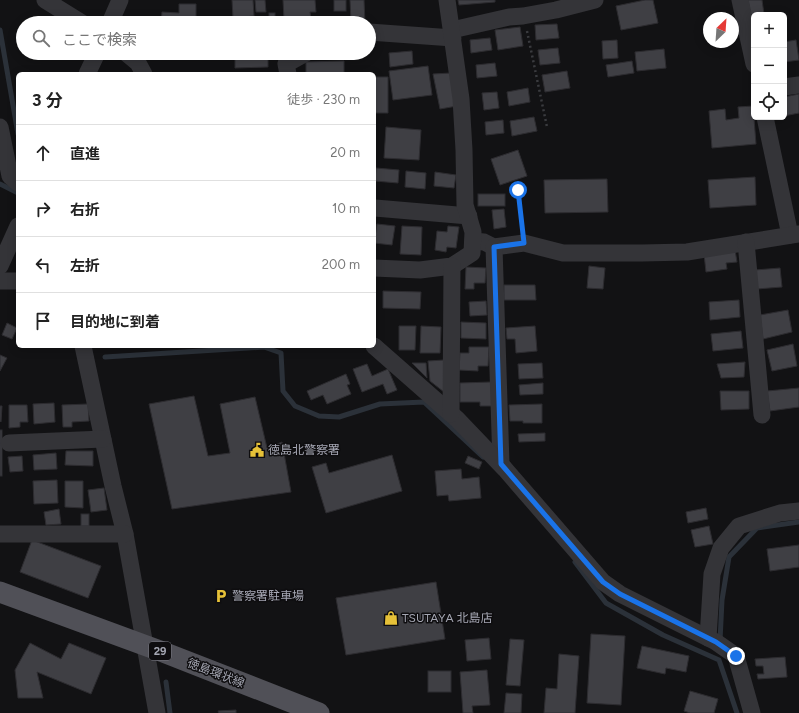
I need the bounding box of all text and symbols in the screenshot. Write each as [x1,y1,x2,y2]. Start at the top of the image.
north arrow [703,12,739,48]
map controls [751,12,787,120]
button: + [751,12,787,48]
search box [16,16,376,60]
icon: search [30,27,52,49]
text: ここで検索 [62,31,137,49]
button: − [751,48,787,84]
button: locate [751,84,787,120]
text: 3 分 [32,90,63,110]
text: 徒歩 · 230 m [287,92,360,107]
icon: ahead [32,142,54,164]
text: 直進 [70,145,100,163]
text: 20 m [330,145,360,160]
route start [509,181,527,199]
icon: right [32,198,54,220]
text: 右折 [70,201,100,219]
text: 10 m [332,201,360,216]
icon: left [32,254,54,276]
text: 左折 [70,257,100,275]
text: 200 m [322,257,360,272]
icon: arrive [32,310,54,332]
text: 目的地に到着 [70,313,160,331]
public building icon: 徳島北警察署 [249,442,265,458]
place label: 徳島北警察署 [268,443,340,457]
parking icon: 警察署駐車場 [213,588,229,604]
place label: 警察署駐車場 [232,589,304,603]
shop icon: TSUTAYA 北島店 [383,610,399,626]
place label: TSUTAYA 北島店 [402,611,493,625]
road number: 29 [149,642,171,660]
route end [727,647,745,665]
street label: 徳島環状線 [185,656,247,690]

